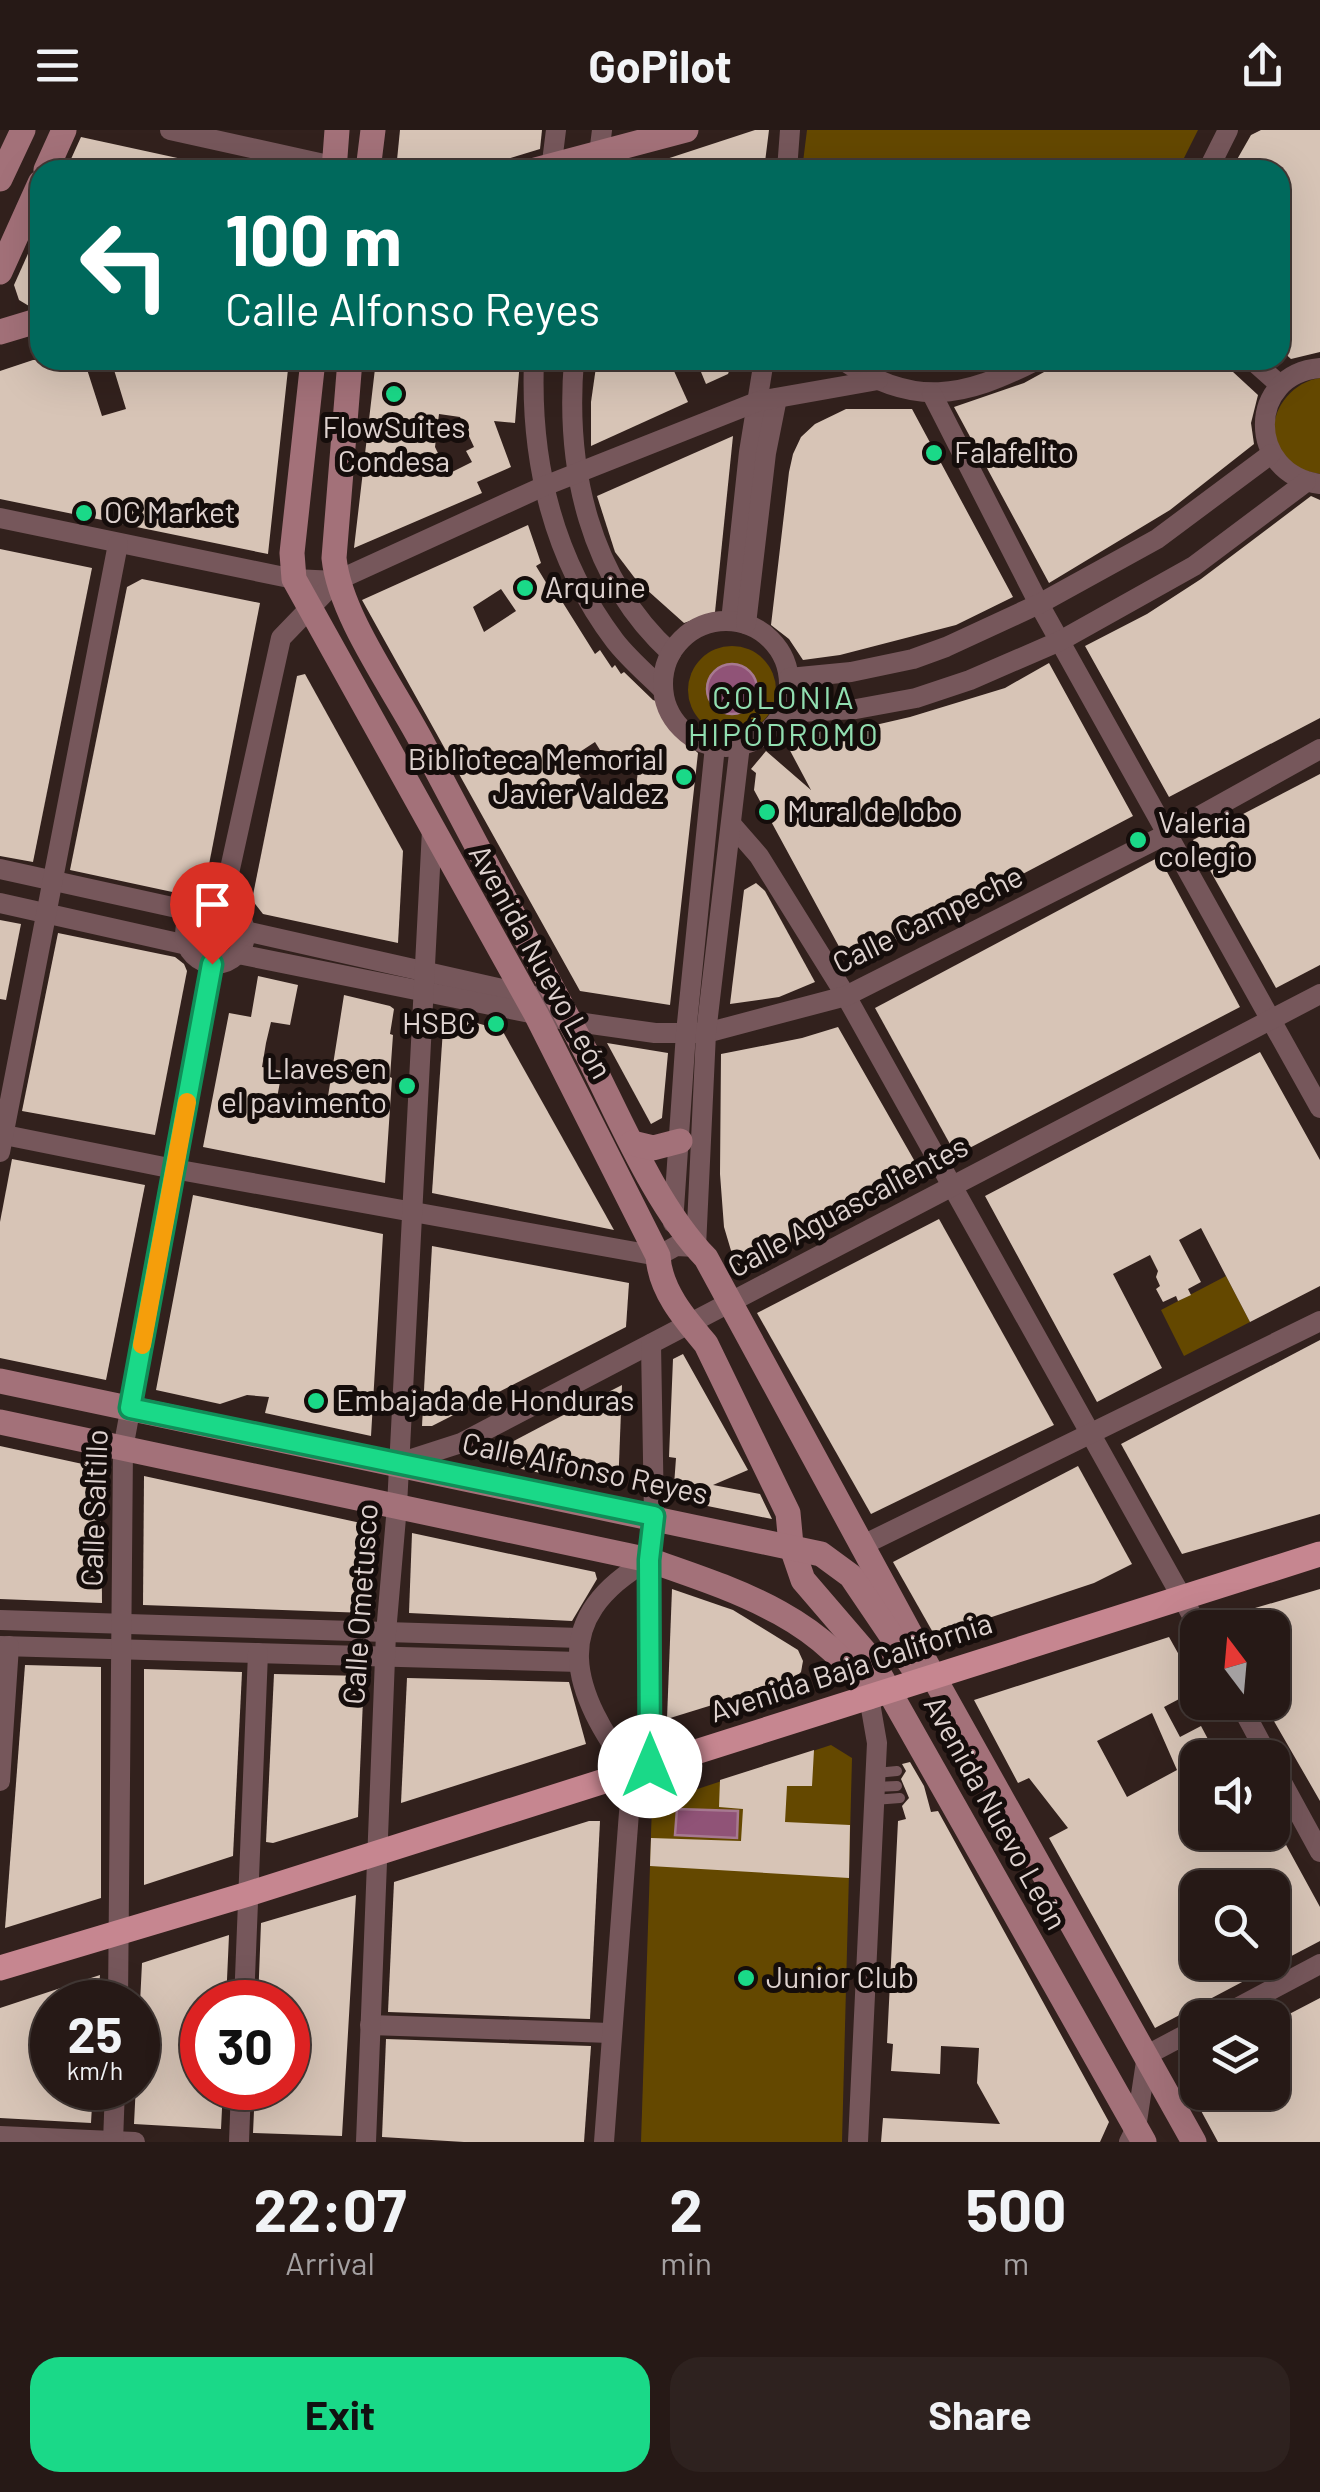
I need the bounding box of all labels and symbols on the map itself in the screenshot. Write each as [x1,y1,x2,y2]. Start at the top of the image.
marker: FlowSuites Condesa [383,383,405,405]
place label: FlowSuites Condesa [322,408,466,478]
place label: Falafelito [954,433,1074,469]
marker: Falafelito [923,442,945,464]
place label: OC Market [104,493,236,529]
marker: OC Market [73,502,95,524]
place label: Arquine [545,568,646,604]
marker: Arquine [514,577,536,599]
district label: COLONIA HIPÓDROMO [688,677,880,752]
place label: Biblioteca Memorial Javier Valdez [408,740,664,810]
marker: Biblioteca Memorial Javier Valdez [673,766,695,788]
place label: Mural de lobo [787,792,958,828]
marker: Mural de lobo [756,801,778,823]
place label: Valeria colegio [1158,803,1253,873]
marker: Valeria colegio [1127,829,1149,851]
street label: Avenida Nuevo León [463,838,621,1084]
street label: Calle Campeche [826,857,1028,980]
pin [170,862,255,965]
place label: HSBC [402,1004,476,1040]
marker: HSBC [485,1013,507,1035]
place label: Llaves en el pavimento [221,1049,387,1119]
marker: Llaves en el pavimento [396,1075,418,1097]
street label: Calle Aguascalientes [721,1127,973,1284]
place label: Embajada de Honduras [336,1381,634,1417]
marker: Embajada de Honduras [305,1390,327,1412]
street label: Calle Alfonso Reyes [459,1423,711,1511]
street label: Calle Saltillo [72,1429,114,1587]
street label: Calle Ometusco [334,1502,384,1706]
street label: Avenida Baja California [705,1603,996,1729]
north arrow [1180,1610,1290,1720]
street label: Avenida Nuevo León [918,1689,1076,1935]
position arrow [598,1714,702,1818]
place label: Junior Club [766,1958,914,1994]
marker: Junior Club [735,1967,757,1989]
speed limit sign: 30 [180,1980,310,2110]

